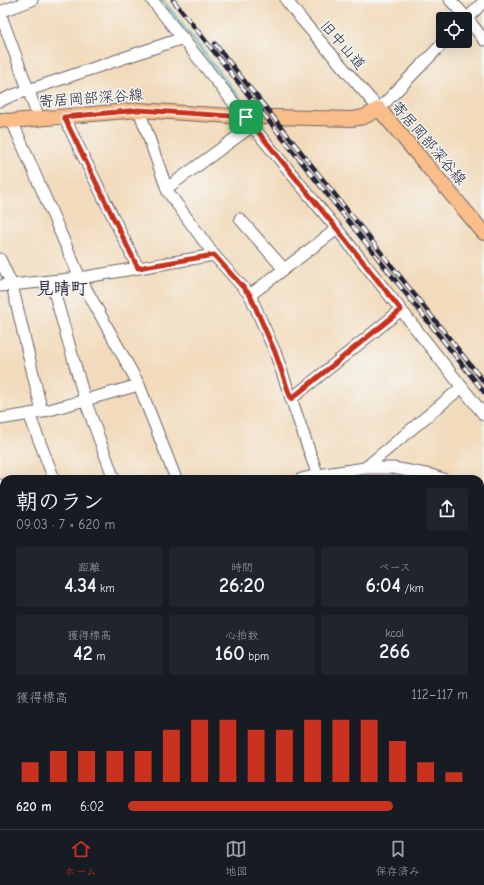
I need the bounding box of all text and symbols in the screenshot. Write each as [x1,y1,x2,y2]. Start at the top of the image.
map controls [436,12,472,48]
button: locate [436,12,472,48]
street label: 旧中山道 [317,16,369,74]
street label: 寄居岡部深谷線 [38,85,144,111]
street label: 寄居岡部深谷線 [388,97,470,189]
pin [229,100,263,134]
icon: arrive [235,106,257,128]
district label: 見晴町 [37,279,88,298]
button: share [426,488,468,530]
text: 朝のラン [16,489,104,515]
text: 09:03 · 7 × 620 m [16,517,115,532]
text: 距離 [78,561,100,574]
text: 時間 [231,561,253,574]
text: ペース [378,561,411,574]
text: 4.34 [64,574,96,597]
text: 26:20 [219,574,265,597]
text: 6:04 [366,574,401,597]
text: km [96,582,115,595]
text: /km [401,582,424,595]
text: kcal [385,627,404,640]
text: 獲得標高 [67,629,111,642]
text: 心拍数 [225,629,258,642]
text: 266 [379,640,410,663]
text: 42 [73,642,93,665]
text: 160 [215,642,245,665]
text: m [93,650,105,663]
text: bpm [245,650,269,663]
text: 112–117 m [412,687,468,702]
text: 獲得標高 [16,690,68,705]
text: 620 m [16,799,52,814]
text: 6:02 [80,799,104,814]
tab: ホーム [64,838,97,878]
tab: 地図 [225,838,247,878]
tab: 保存済み [376,838,420,878]

